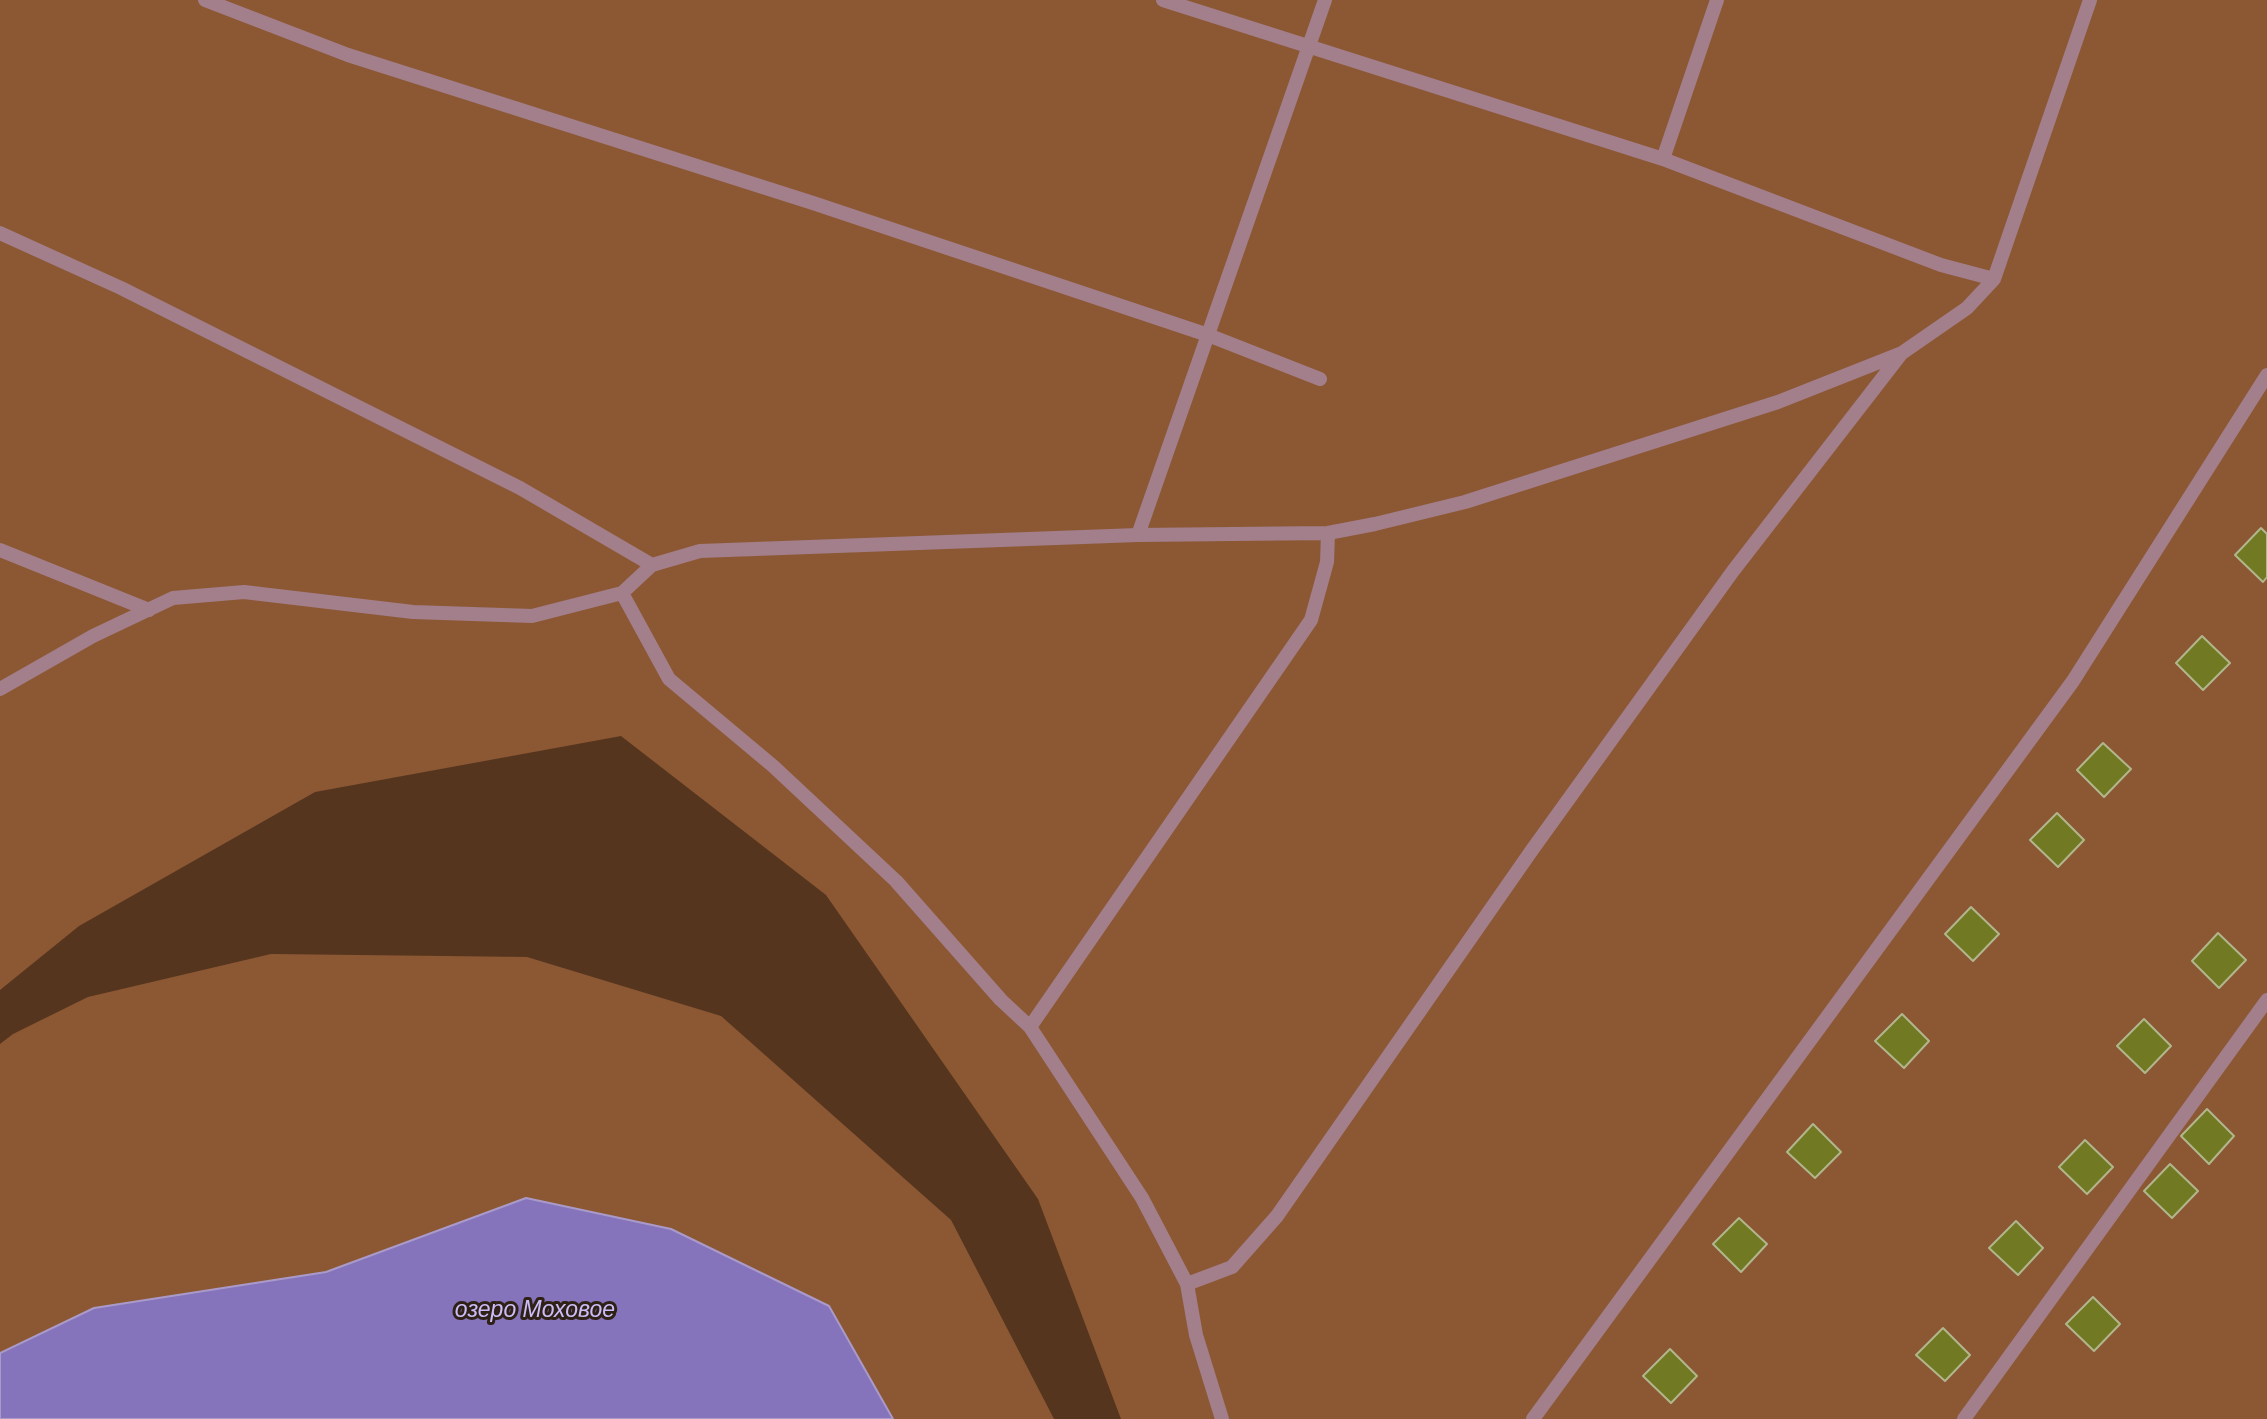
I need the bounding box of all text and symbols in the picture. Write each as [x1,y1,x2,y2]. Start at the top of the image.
water label: озеро Моховое [455,1297,615,1325]

